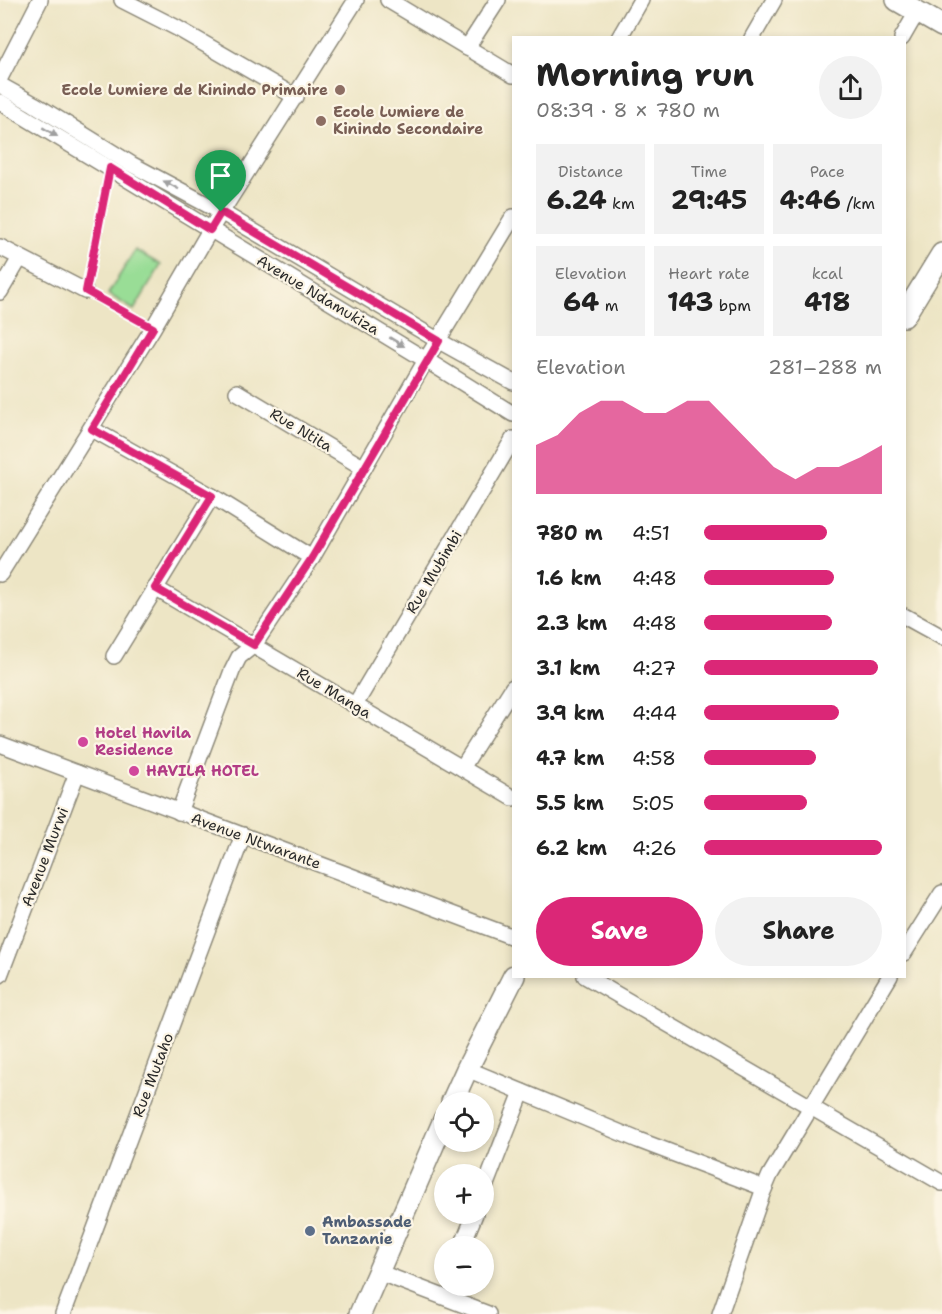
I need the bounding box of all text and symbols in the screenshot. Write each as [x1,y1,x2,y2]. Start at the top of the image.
text: Morning run [536,52,754,97]
button: share [819,56,882,119]
place label: Ecole Lumiere de Kinindo Primaire [61,80,328,100]
marker: Ecole Lumiere de Kinindo Primaire [333,83,347,97]
text: 08:39 · 8 × 780 m [536,97,720,123]
place label: Ecole Lumiere de Kinindo Secondaire [333,102,483,139]
marker: Ecole Lumiere de Kinindo Secondaire [314,114,328,128]
one-way arrow [42,127,59,137]
pin [195,150,246,212]
icon: arrive [204,159,237,192]
text: Distance [558,161,623,182]
text: Time [691,161,727,182]
text: Pace [810,161,845,182]
one-way arrow [162,181,179,190]
text: 6.24 [547,182,607,217]
text: 29:45 [671,182,747,217]
text: 4:46 [780,182,841,217]
text: km [607,193,635,214]
text: /km [841,193,875,214]
street label: Avenue Ndamukiza [253,250,384,340]
text: Elevation [555,263,626,284]
text: Heart rate [668,263,750,284]
text: kcal [812,263,843,284]
text: 64 [563,284,599,319]
text: 143 [667,284,713,319]
text: 418 [804,284,851,319]
text: m [599,295,618,316]
text: bpm [713,295,751,316]
one-way arrow [389,336,405,347]
text: Elevation [536,354,626,380]
text: 281–288 m [768,354,882,380]
street label: Rue Ntita [266,404,336,457]
text: 780 m [536,520,603,546]
text: 4:51 [632,520,670,546]
street label: Rue Mubimbi [401,527,467,617]
text: 1.6 km [536,565,602,591]
text: 4:48 [632,565,677,591]
text: 2.3 km [536,610,607,636]
text: 4:48 [632,610,677,636]
text: 3.1 km [536,655,600,681]
text: 4:27 [632,655,676,681]
street label: Rue Manga [293,663,375,723]
text: 3.9 km [536,700,605,726]
text: 4:44 [632,700,677,726]
place label: Hotel Havila Residence [95,723,192,760]
marker: Hotel Havila Residence [76,735,90,749]
text: 4.7 km [536,745,604,771]
text: 4:58 [632,745,676,771]
place label: HAVILA HOTEL [146,761,259,781]
marker: HAVILA HOTEL [127,764,141,778]
text: 5.5 km [536,790,604,816]
text: 5:05 [632,790,674,816]
street label: Avenue Murwi [17,804,73,910]
street label: Avenue Ntwarante [188,808,324,874]
text: 6.2 km [536,835,607,861]
text: 4:26 [632,835,677,861]
button: Save [536,897,703,966]
button: Share [715,897,882,966]
street label: Rue Mutaho [128,1030,178,1120]
map controls [434,1092,494,1296]
button: locate [434,1092,494,1152]
button: + [434,1164,494,1224]
place label: Ambassade Tanzanie [322,1212,412,1249]
marker: Ambassade Tanzanie [303,1224,317,1238]
button: − [434,1236,494,1296]

